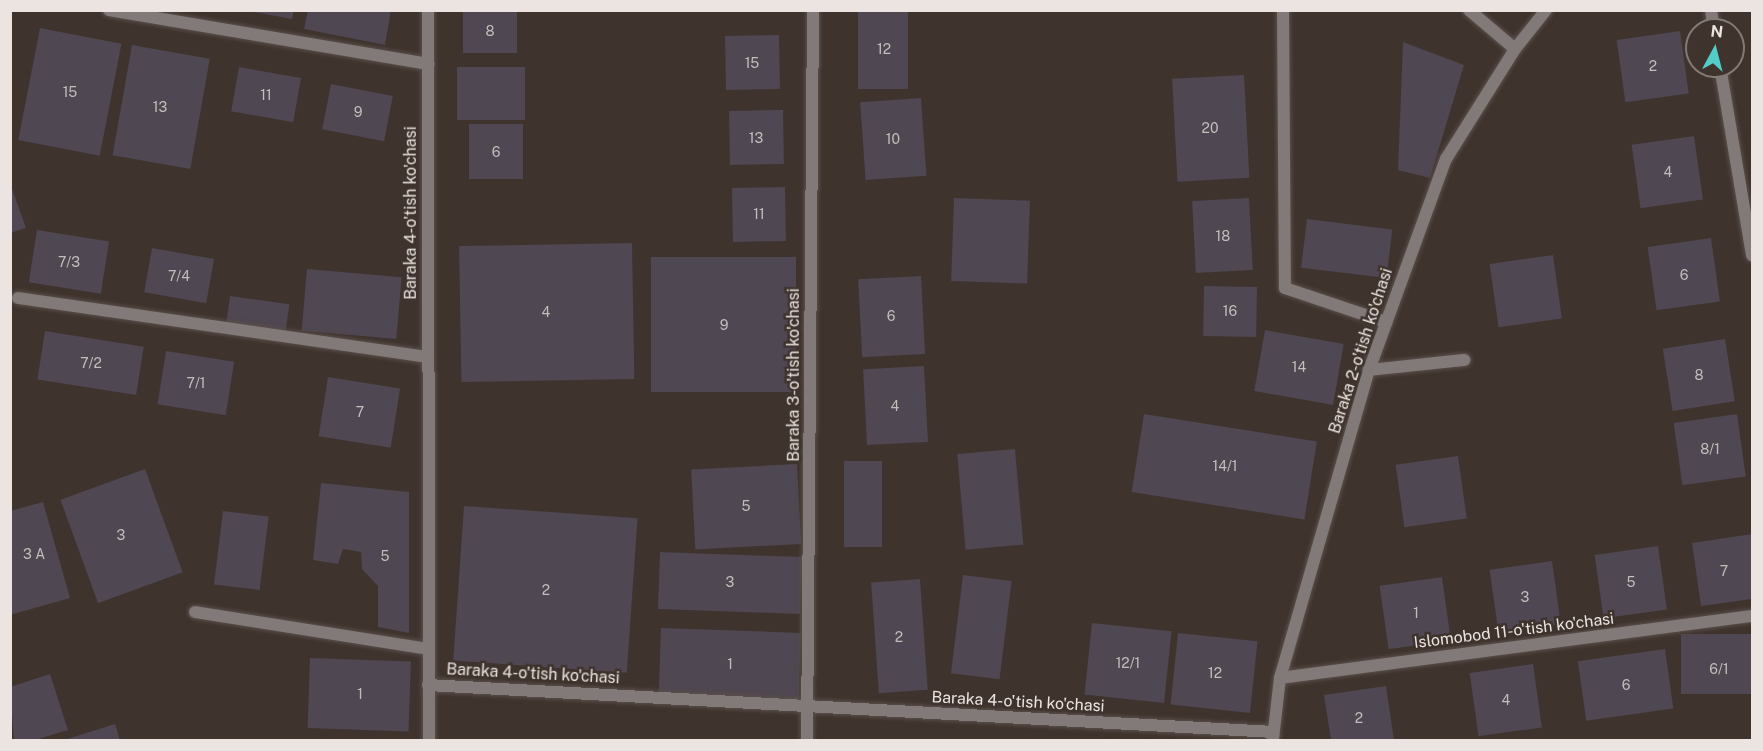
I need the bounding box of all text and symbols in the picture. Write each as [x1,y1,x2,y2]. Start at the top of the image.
north arrow [1685,18,1745,78]
text: N [1710,21,1724,42]
house number: 8 [485,23,495,39]
house number: 12 [877,41,891,57]
house number: 15 [745,55,759,71]
house number: 2 [1649,58,1657,74]
house number: 15 [63,84,77,100]
house number: 11 [260,87,272,103]
house number: 13 [153,99,167,115]
house number: 9 [354,104,362,120]
house number: 20 [1202,120,1218,136]
street label: Baraka 4-o'tish ko'chasi [401,126,421,300]
house number: 13 [749,130,763,146]
house number: 10 [886,131,900,147]
house number: 6 [492,144,500,160]
house number: 4 [1664,164,1672,180]
house number: 11 [753,206,765,222]
house number: 18 [1216,228,1230,244]
house number: 7/3 [58,254,80,270]
street label: Baraka 2-o'tish ko'chasi [1325,266,1397,436]
house number: 6 [1680,267,1688,283]
house number: 7/4 [168,268,190,284]
street label: Baraka 3-o'tish ko'chasi [784,288,804,462]
house number: 16 [1223,303,1237,319]
house number: 4 [542,304,550,320]
house number: 6 [887,308,895,324]
house number: 9 [720,317,728,333]
house number: 7/2 [80,355,102,371]
house number: 14 [1292,359,1306,375]
house number: 8 [1694,367,1704,383]
house number: 7/1 [186,375,206,391]
house number: 4 [891,398,899,414]
house number: 7 [356,404,364,420]
house number: 8/1 [1700,441,1720,457]
house number: 14/1 [1212,458,1238,474]
house number: 5 [742,498,750,514]
house number: 3 [117,527,125,543]
house number: 3 A [23,546,45,562]
house number: 5 [381,548,389,564]
house number: 7 [1720,563,1728,579]
house number: 3 [726,574,734,590]
house number: 5 [1627,574,1635,590]
house number: 2 [542,582,550,598]
house number: 3 [1521,589,1529,605]
house number: 1 [1413,605,1419,621]
street label: Islomobod 11-o'tish ko'chasi [1413,609,1615,653]
house number: 2 [895,629,903,645]
house number: 12/1 [1116,655,1140,671]
house number: 1 [727,656,733,672]
street label: Baraka 4-o'tish ko'chasi [446,660,620,688]
house number: 6/1 [1709,661,1729,677]
house number: 12 [1208,665,1222,681]
house number: 6 [1622,677,1630,693]
house number: 1 [357,686,363,702]
street label: Baraka 4-o'tish ko'chasi [931,688,1105,716]
house number: 4 [1502,692,1510,708]
house number: 2 [1355,710,1363,726]

